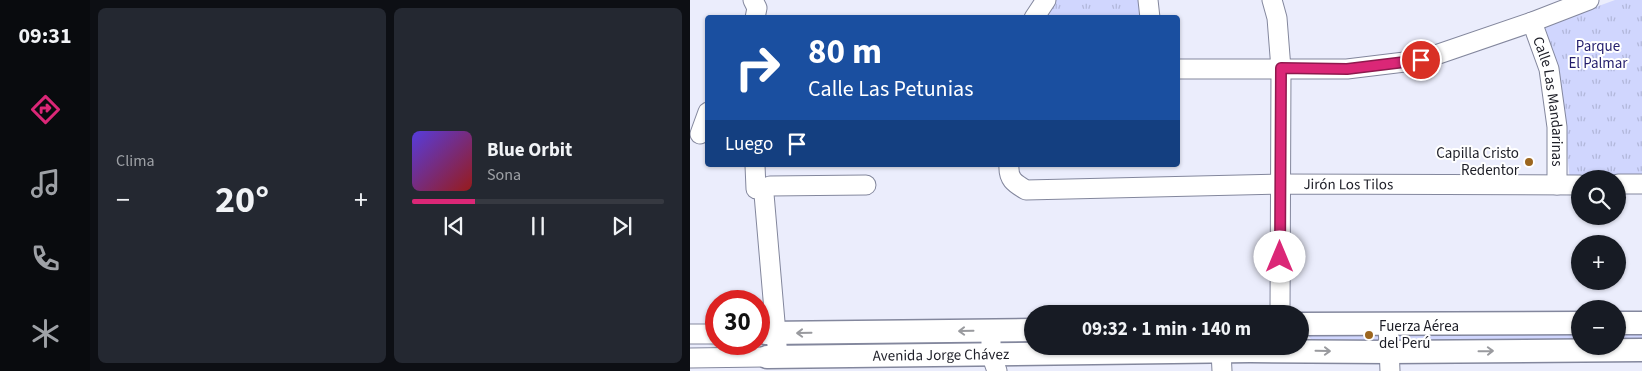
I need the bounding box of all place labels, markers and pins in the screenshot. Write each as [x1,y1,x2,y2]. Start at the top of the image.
pin [1400,39,1442,81]
place label: Capilla Cristo Redentor [1436,143,1520,181]
marker: Capilla Cristo Redentor [1523,156,1535,168]
place label: Fuerza Aérea del Perú [1379,316,1459,354]
marker: Fuerza Aérea del Perú [1363,329,1375,341]

